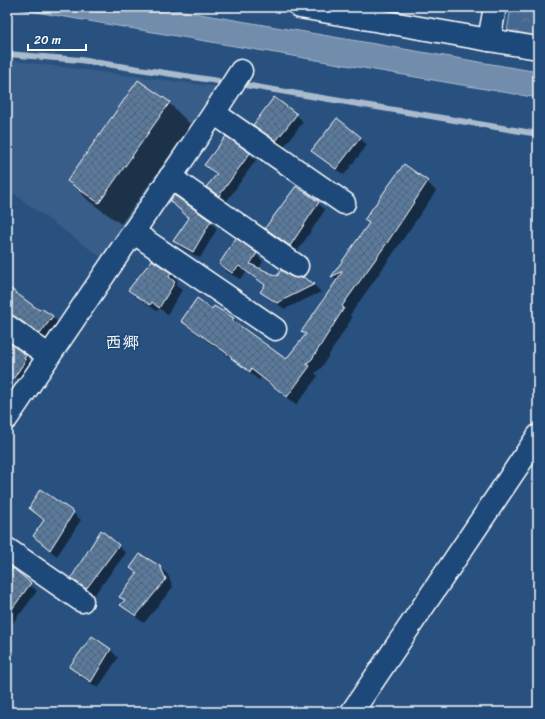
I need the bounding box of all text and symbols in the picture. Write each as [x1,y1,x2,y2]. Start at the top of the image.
scale bar [28,26,86,52]
text: 20 m [34,29,61,51]
district label: 西郷 [105,327,139,357]

